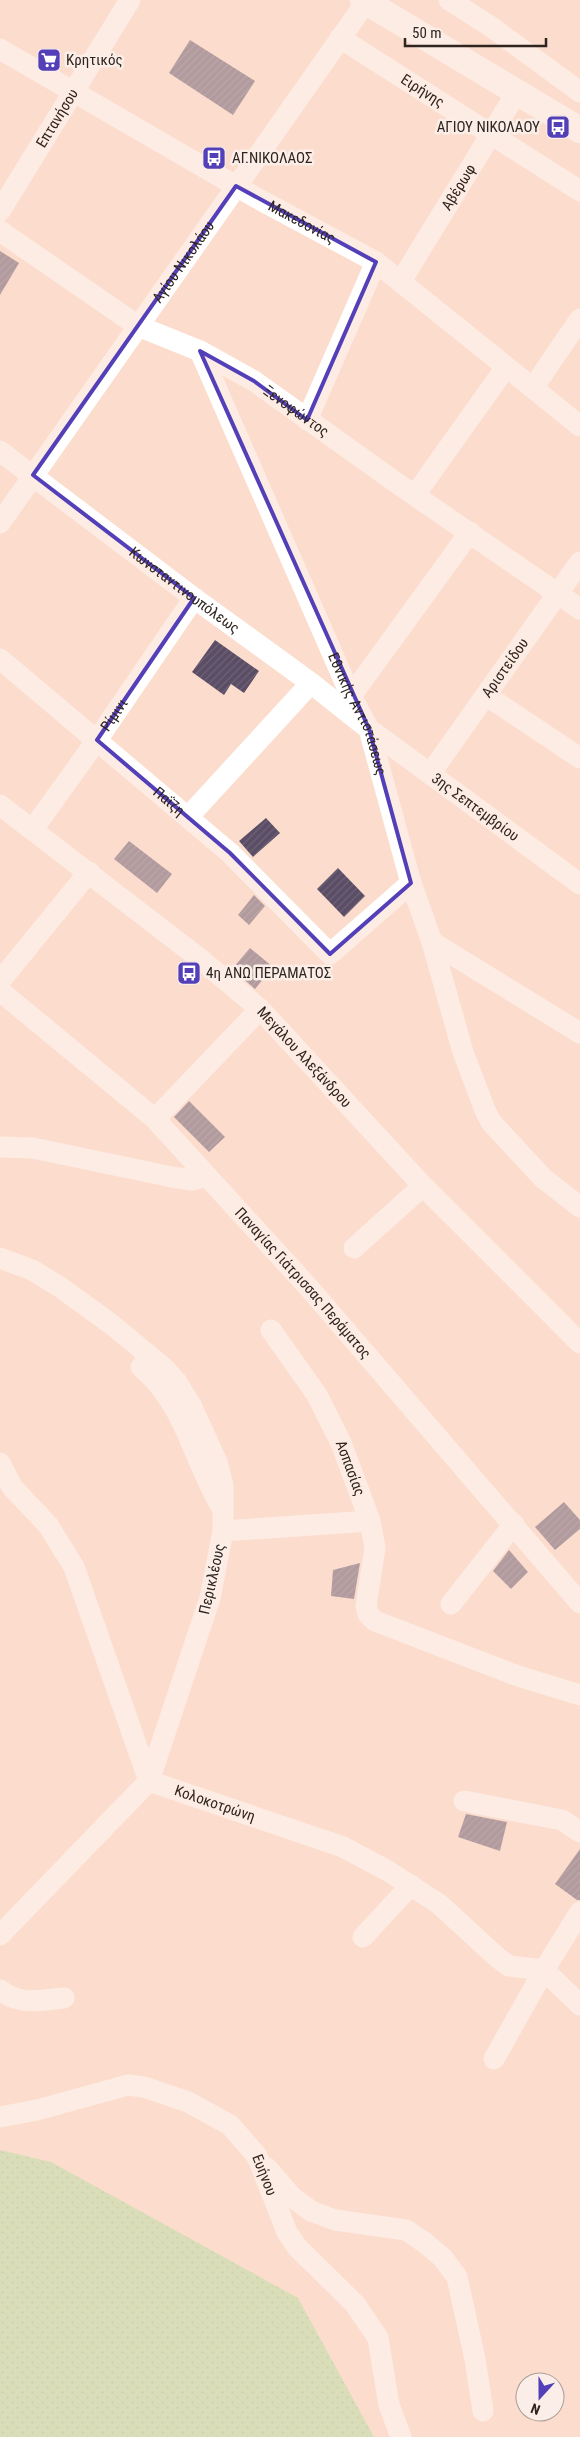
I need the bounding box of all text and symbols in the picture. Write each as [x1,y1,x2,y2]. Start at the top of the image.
scale bar [405,15,546,47]
text: 50 m [412,24,442,42]
supermarket icon: Κρητικός [36,47,62,73]
place label: Κρητικός [66,51,123,69]
street label: Ειρήνης [398,70,448,111]
street label: Επτανήσου [32,86,82,151]
bus stop icon: ΑΓΙΟΥ ΝΙΚΟΛΑΟΥ [545,114,571,140]
place label: ΑΓΙΟΥ ΝΙΚΟΛΑΟΥ [437,118,540,136]
bus stop icon: ΑΓ.ΝΙΚΟΛΑΟΣ [201,145,227,171]
place label: ΑΓ.ΝΙΚΟΛΑΟΣ [232,149,313,167]
street label: Αβέρωφ [438,161,480,214]
street label: Μακεδονίας [265,197,339,248]
street label: Αγίου Νικολάου [148,218,218,306]
street label: Ξενοφώντος [260,382,332,441]
street label: Κωνσταντινουπόλεως [126,543,243,637]
street label: Αριστείδου [478,635,532,701]
street label: Εθνικής Αντιστάσεως [324,650,390,777]
street label: Ρίμινι [97,695,132,735]
street label: 3ης Σεπτεμβρίου [428,769,523,845]
street label: Παΐζη [150,783,188,820]
bus stop icon: 4η ΑΝΩ ΠΕΡΑΜΑΤΟΣ [176,960,202,986]
place label: 4η ΑΝΩ ΠΕΡΑΜΑΤΟΣ [206,964,331,982]
street label: Μεγάλου Αλεξάνδρου [253,1003,355,1111]
street label: Παναγίας Γιάτρισσας Περάματος [231,1204,375,1362]
street label: Ασπασίας [332,1438,369,1498]
street label: Περικλέους [195,1542,229,1616]
street label: Κολοκοτρώνη [172,1781,258,1825]
street label: Ευήνου [248,2152,281,2198]
north arrow [515,2372,565,2422]
text: N [528,2400,542,2418]

